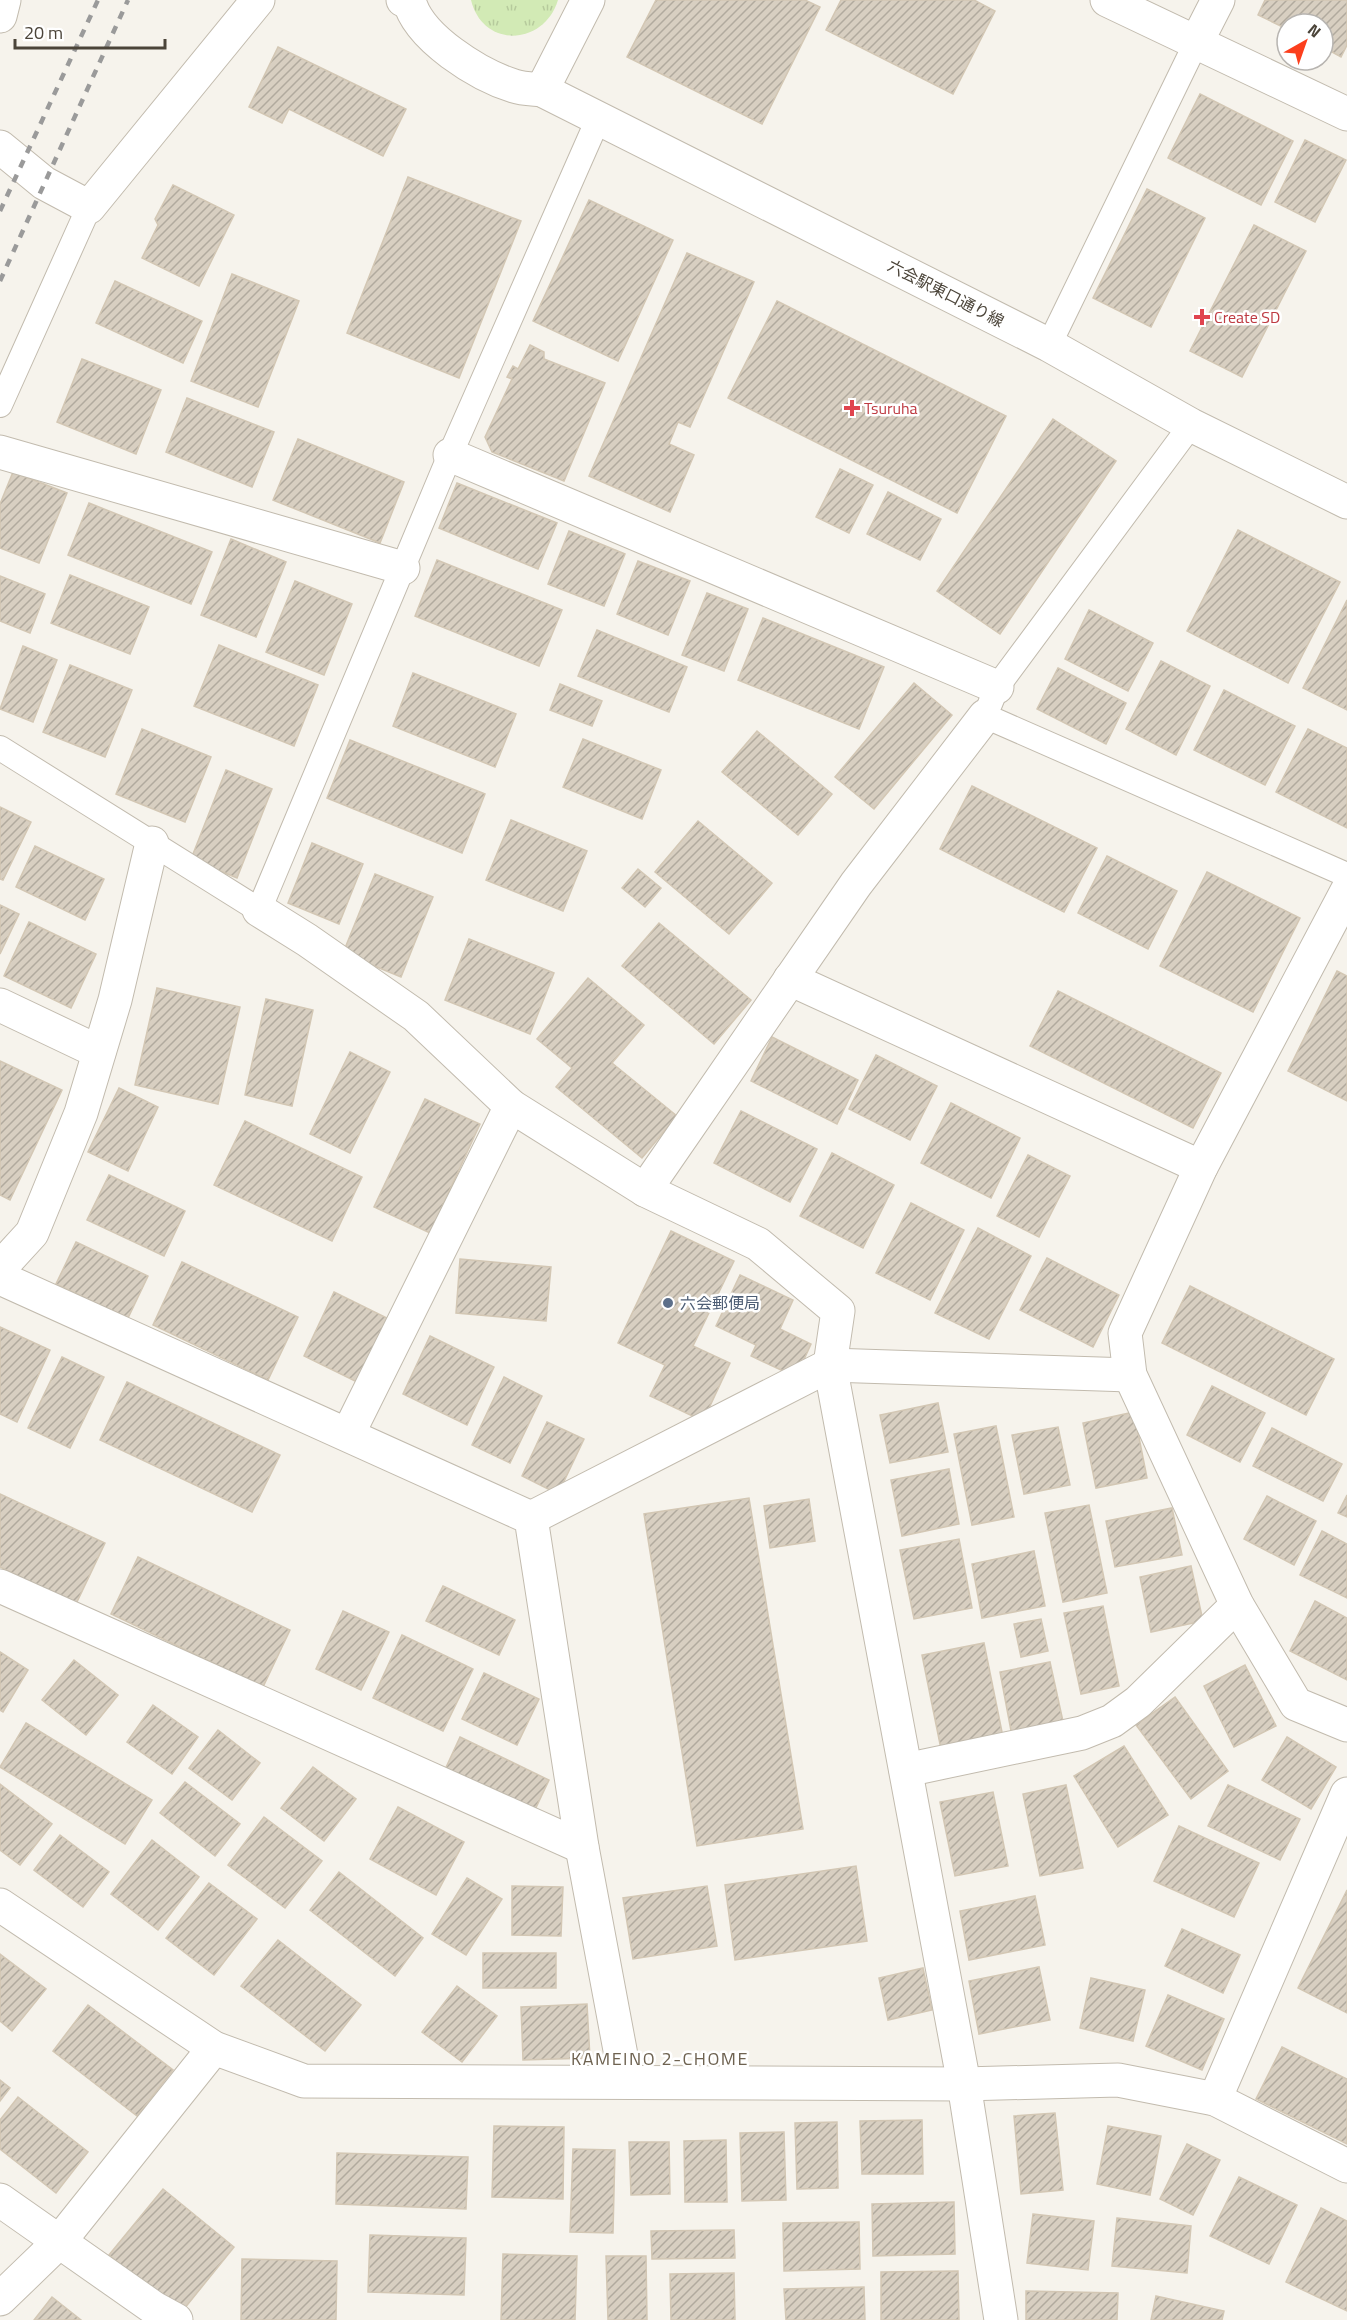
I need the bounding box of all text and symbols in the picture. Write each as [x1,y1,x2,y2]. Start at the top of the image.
scale bar [15,12,165,50]
north arrow [1275,12,1335,72]
text: N [1303,18,1327,43]
text: 20 m [24,19,63,46]
street label: 六会駅東口通り線 [884,253,1008,333]
place label: Create SD [1214,305,1280,329]
marker: Create SD [1195,310,1209,324]
place label: Tsuruha [864,396,918,420]
marker: Tsuruha [845,401,859,415]
place label: 六会郵便局 [680,1291,760,1315]
marker: 六会郵便局 [661,1296,675,1310]
district label: KAMEINO 2-CHOME [571,2045,749,2072]

